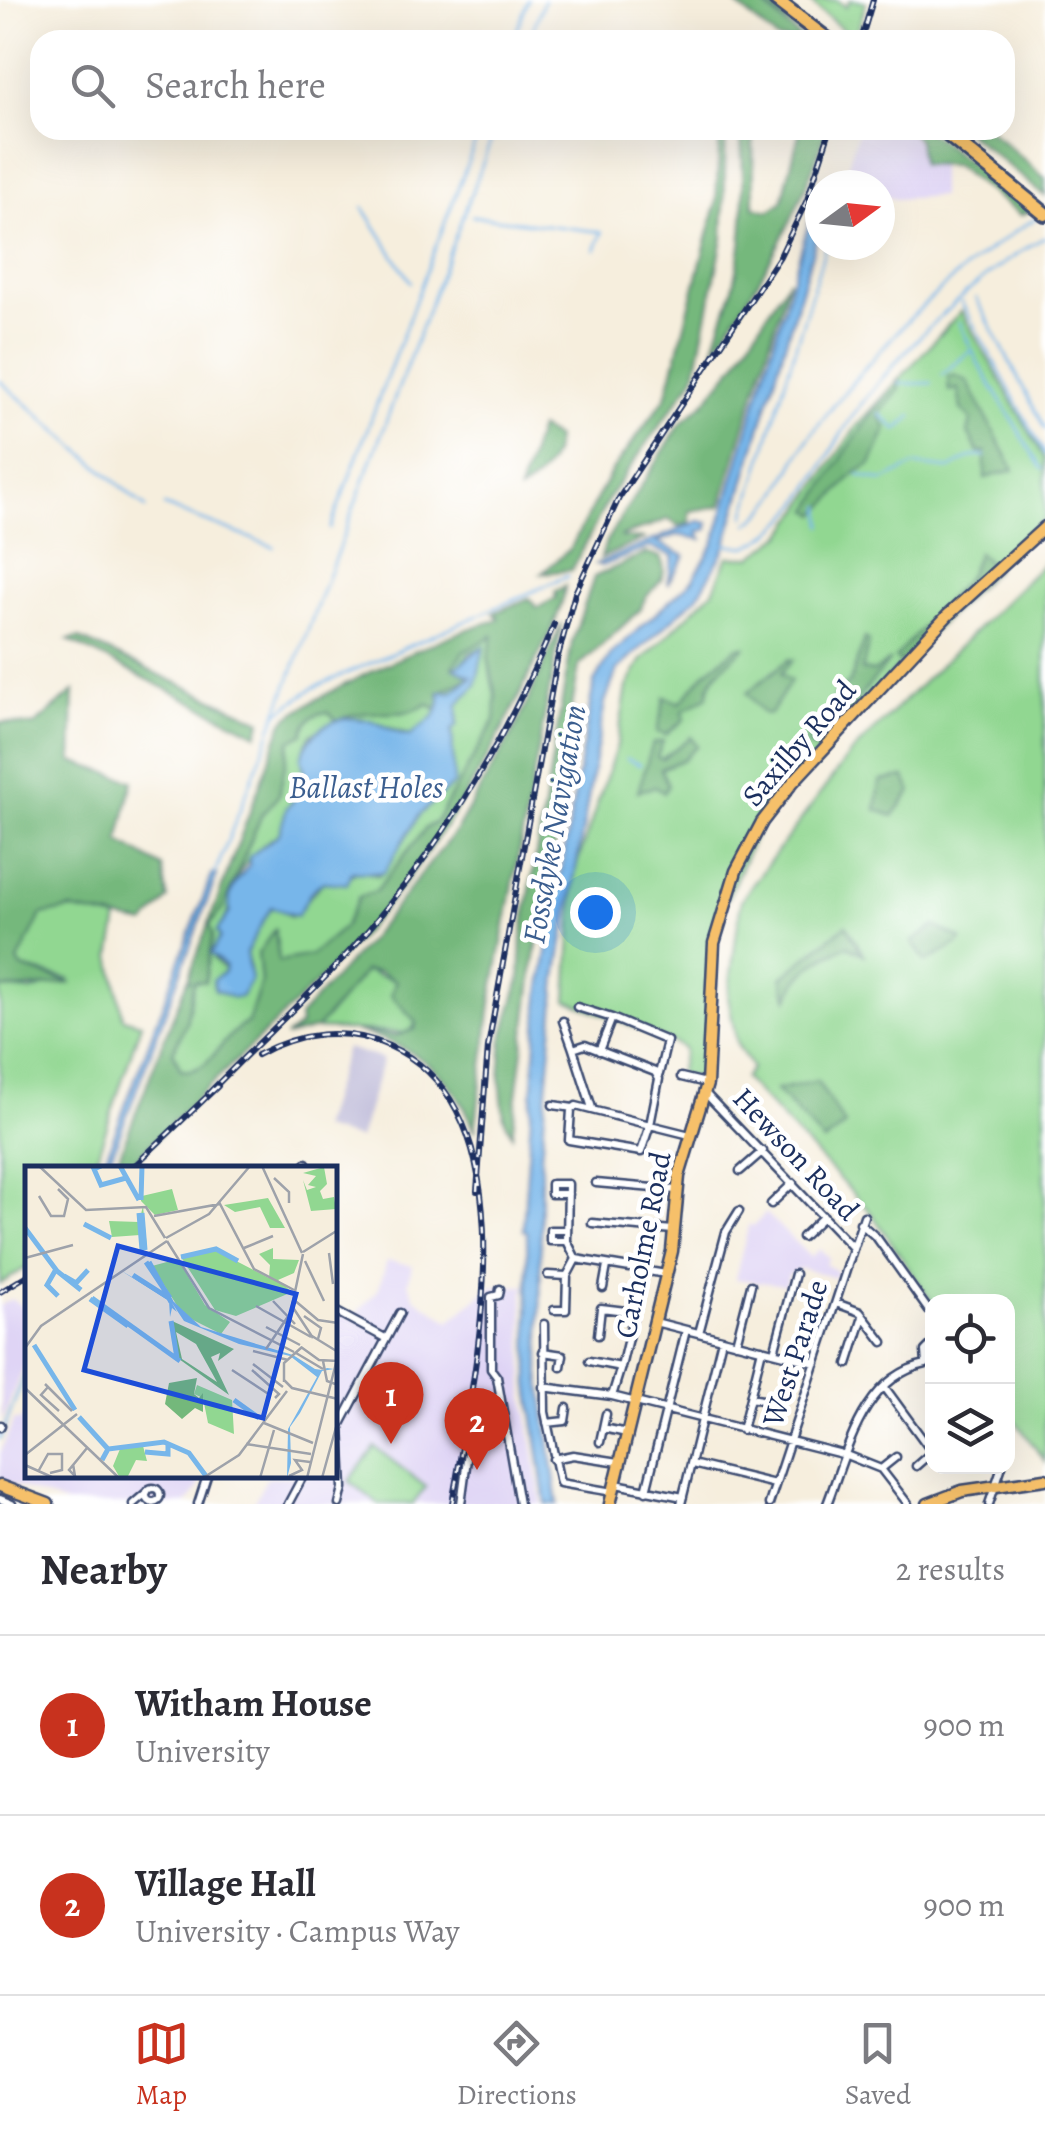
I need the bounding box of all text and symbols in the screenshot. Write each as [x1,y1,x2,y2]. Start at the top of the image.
search box [30,30,1015,140]
icon: search [65,58,120,113]
text: Search here [145,59,326,111]
north arrow [805,170,895,260]
street label: Saxilby Road [733,670,866,815]
water label: Fossdyke Navigation [511,701,597,947]
water label: Ballast Holes [289,765,443,809]
your location [570,887,621,938]
street label: Hewson Road [724,1079,869,1230]
street label: Carholme Road [605,1147,681,1342]
inset map [25,1166,338,1479]
street label: West Parade [752,1275,837,1432]
map controls [925,1294,1015,1474]
button: locate [925,1294,1015,1384]
pin: 1 [358,1362,424,1444]
button: layers [925,1384,1015,1474]
pin: 2 [444,1388,510,1470]
text: Nearby [40,1541,167,1598]
text: 2 results [896,1547,1005,1591]
text: Witham House [135,1677,372,1729]
text: 1 [67,1703,78,1747]
text: 900 m [923,1703,1005,1747]
text: University [135,1729,270,1773]
text: Village Hall [135,1857,316,1909]
text: 2 [65,1883,80,1927]
text: 900 m [923,1883,1005,1927]
text: University · Campus Way [135,1909,460,1953]
tab: Map [134,2016,189,2114]
tab: Directions [457,2016,577,2114]
tab: Saved [845,2016,911,2114]

